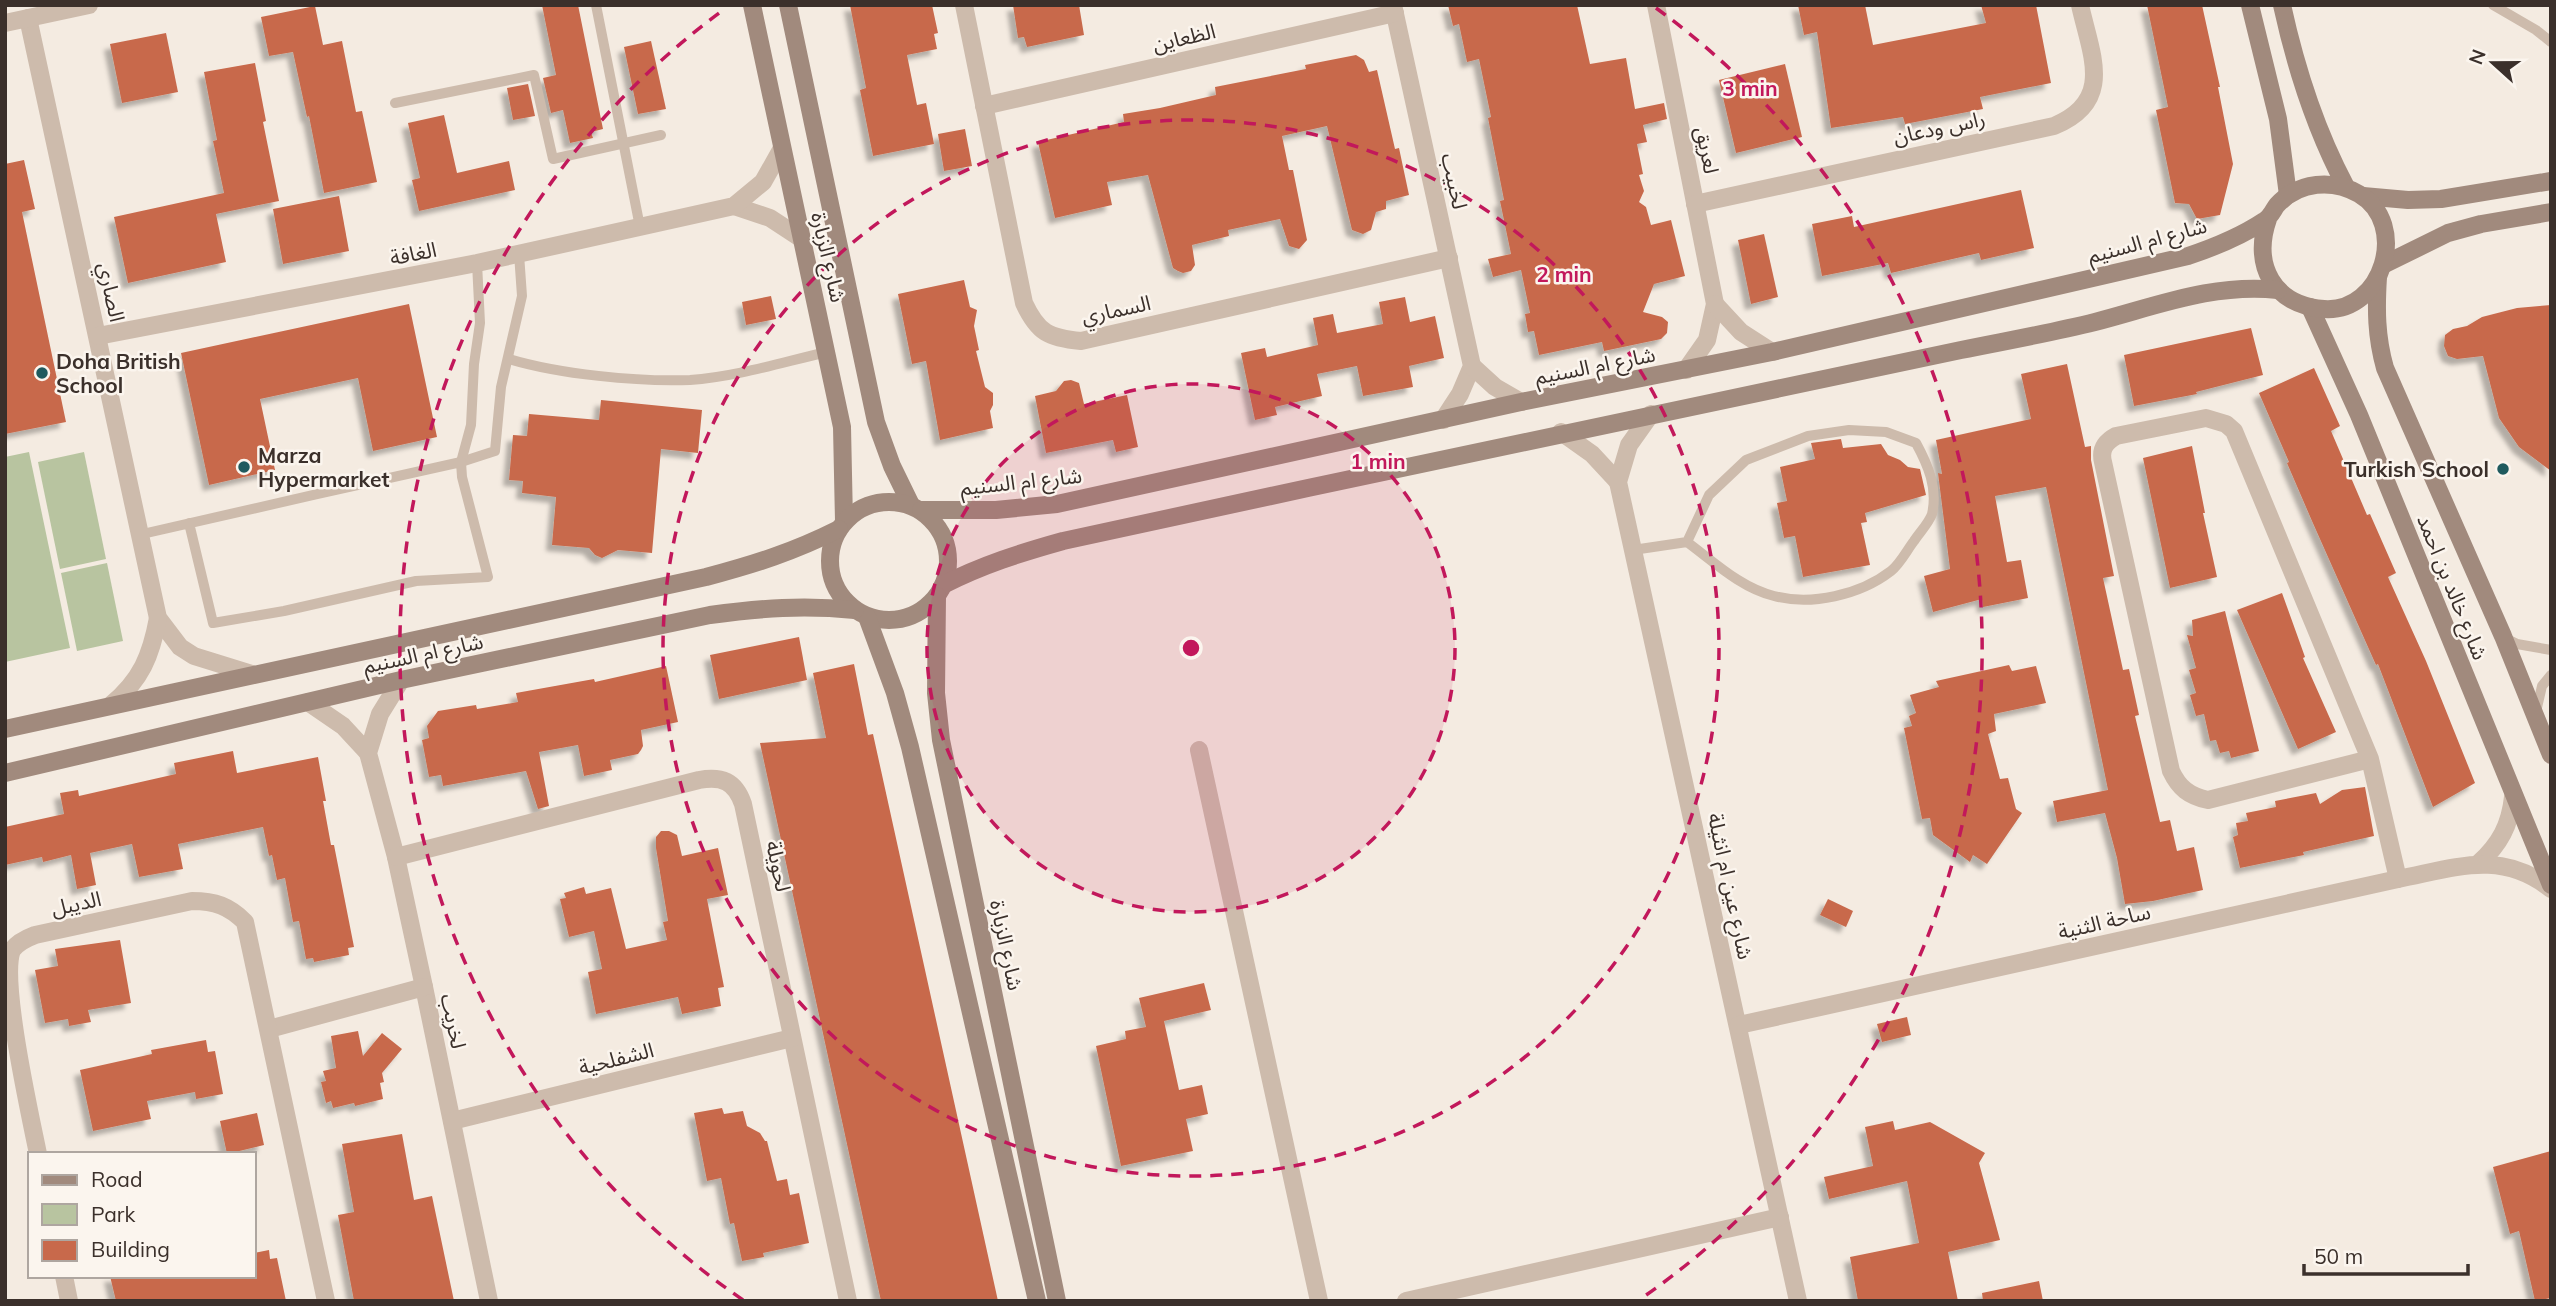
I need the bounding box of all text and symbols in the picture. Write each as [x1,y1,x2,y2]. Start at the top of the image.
street label: الظعاين [1150,17,1218,57]
north arrow [2458,28,2528,98]
text: N [2463,46,2491,68]
text: 3 min [1722,75,1778,101]
street label: راس ودعان [1891,105,1987,149]
street label: لعريق [1690,124,1725,176]
street label: لخبيب [1436,151,1474,211]
street label: شارع الزبارة [803,209,852,305]
street label: شارع ام السنيم [2085,212,2210,272]
street label: الغافة [387,236,439,270]
street label: الصاري [89,260,131,325]
text: 2 min [1536,261,1592,287]
street label: السماري [1079,289,1154,333]
street label: شارع ام السنيم [1533,341,1658,393]
place label: Doha British School [56,348,181,398]
marker: Doha British School [34,365,50,381]
place label: Marza Hypermarket [258,442,389,492]
text: 1 min [1350,448,1406,474]
place label: Turkish School [2344,456,2489,482]
marker: Marza Hypermarket [236,459,252,475]
marker: Turkish School [2495,461,2511,477]
street label: شارع ام السنيم [959,462,1084,504]
street label: شارع خالد بن احمد [2409,511,2494,664]
street label: شارع ام السنيم [361,628,486,682]
centre of rings [1179,636,1203,660]
street label: شارع عين ام انثيلة [1699,810,1759,962]
street label: لحويلة [761,838,797,894]
street label: الديبل [49,885,103,921]
street label: شارع الزبارة [982,897,1029,993]
street label: ساحة الثنية [2055,898,2153,944]
street label: لخريب [435,991,473,1051]
street label: الشفلحية [576,1036,656,1080]
legend [28,1152,256,1278]
text: Road [91,1166,142,1192]
text: Park [91,1201,135,1227]
scale bar [2304,1232,2468,1276]
text: Building [91,1236,170,1262]
text: 50 m [2314,1243,2363,1269]

